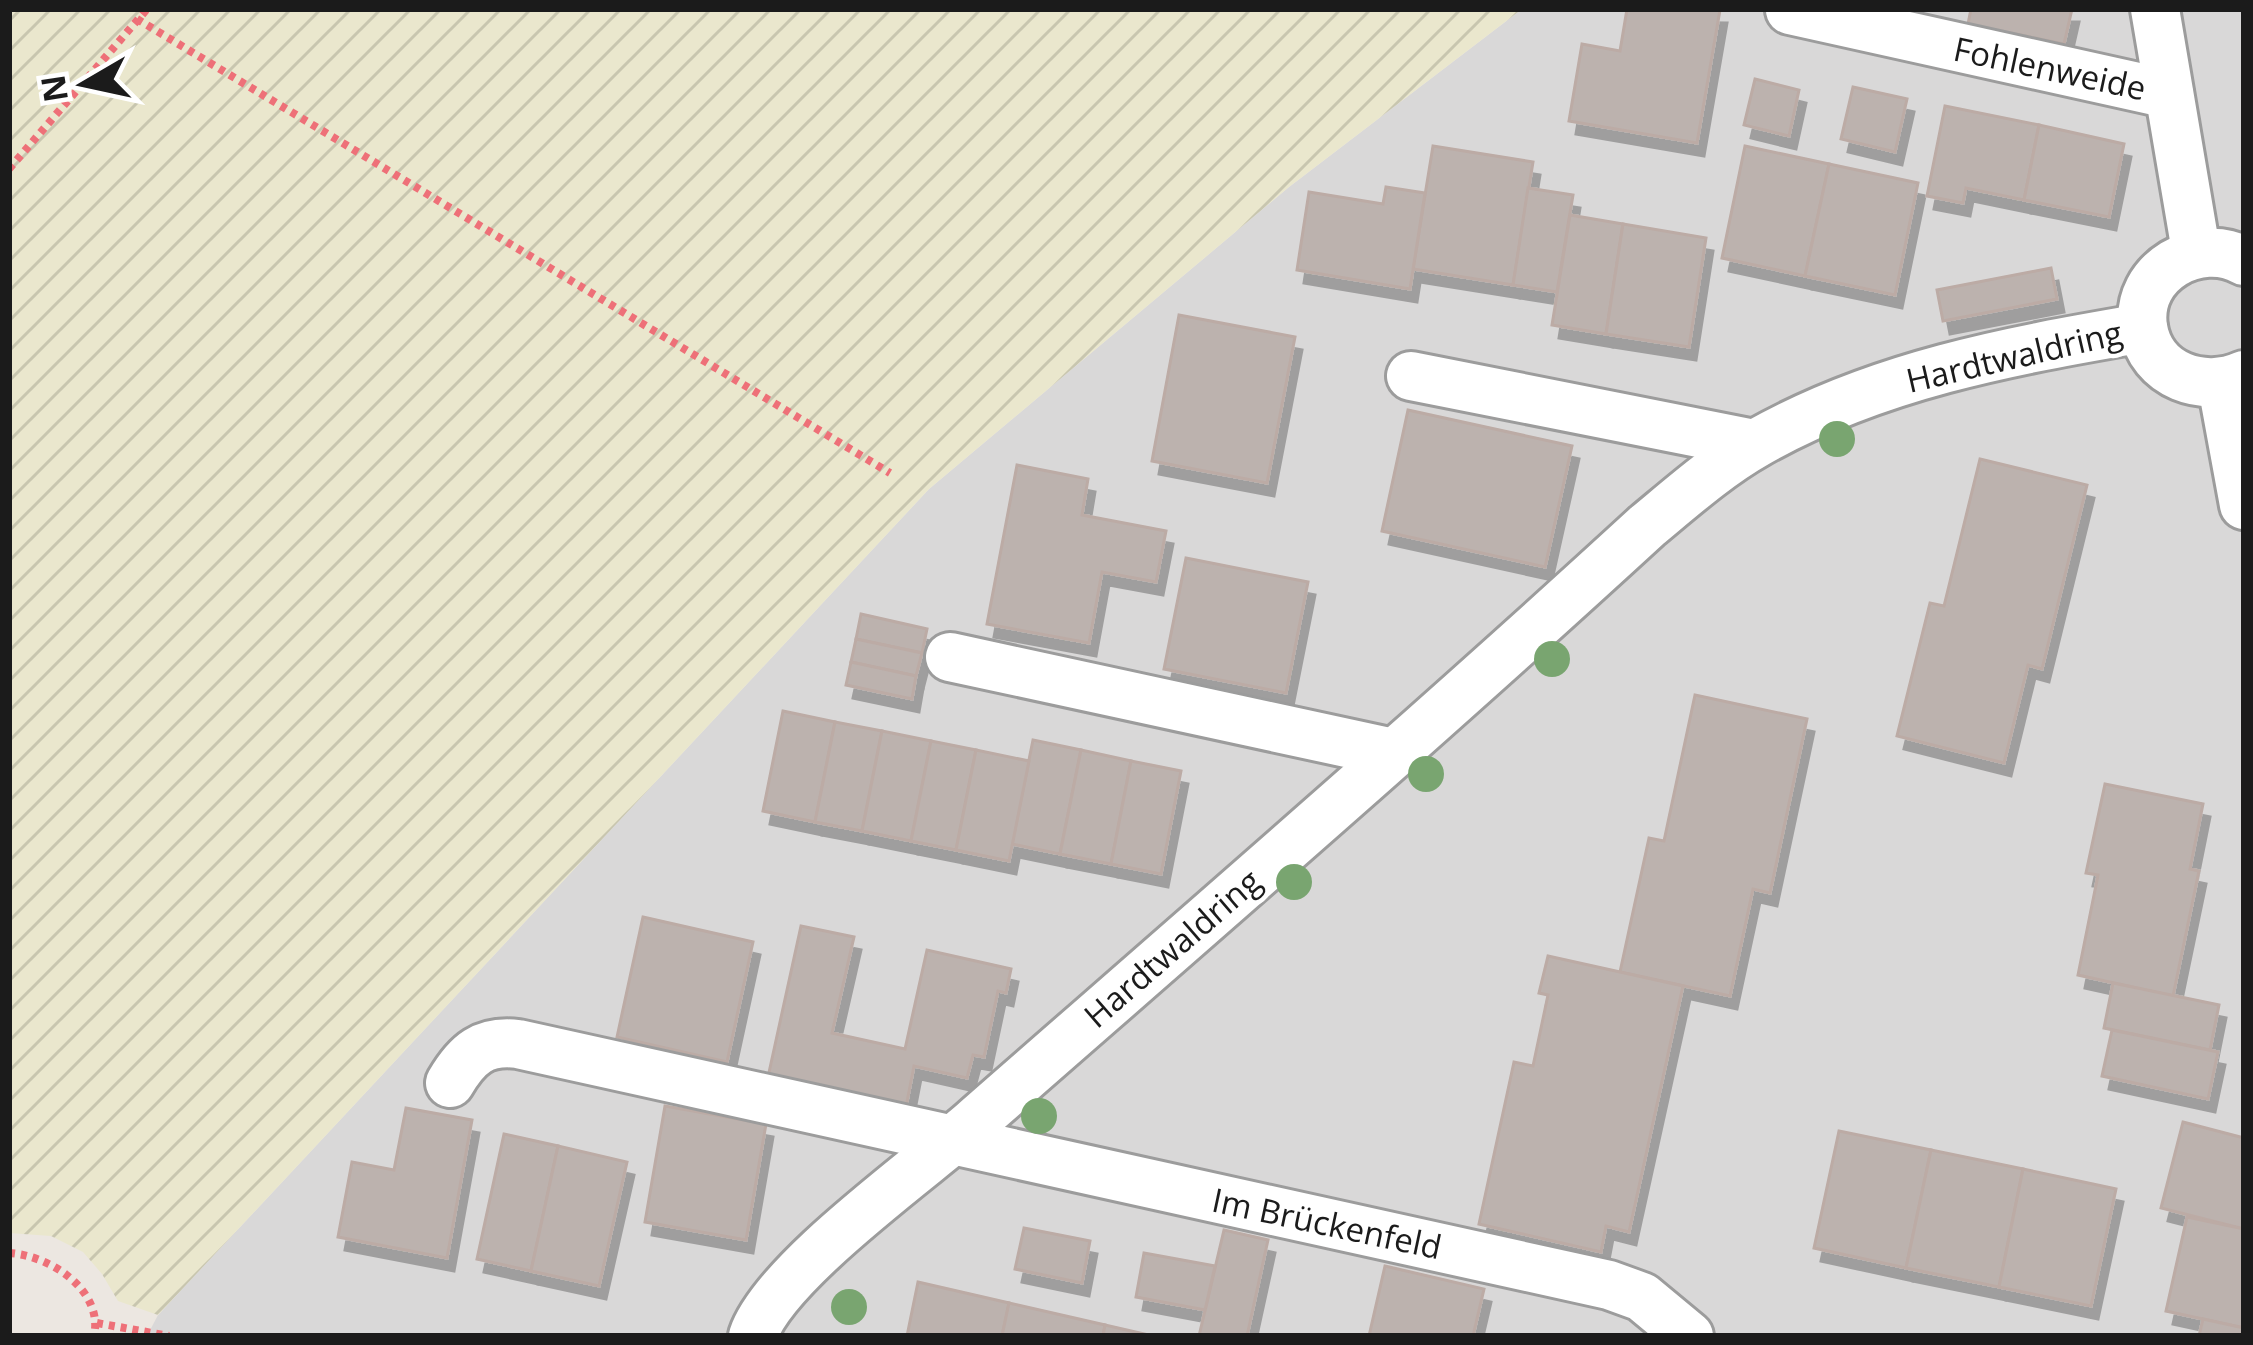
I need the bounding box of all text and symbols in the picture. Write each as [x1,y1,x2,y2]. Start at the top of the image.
north arrow [24,24,144,144]
street label: Fohlenweide [1950,26,2150,110]
text: N [30,72,78,106]
street label: Hardtwaldring [1902,309,2127,403]
street label: Hardtwaldring [1074,859,1270,1037]
street label: Im Brückenfeld [1208,1177,1446,1269]

